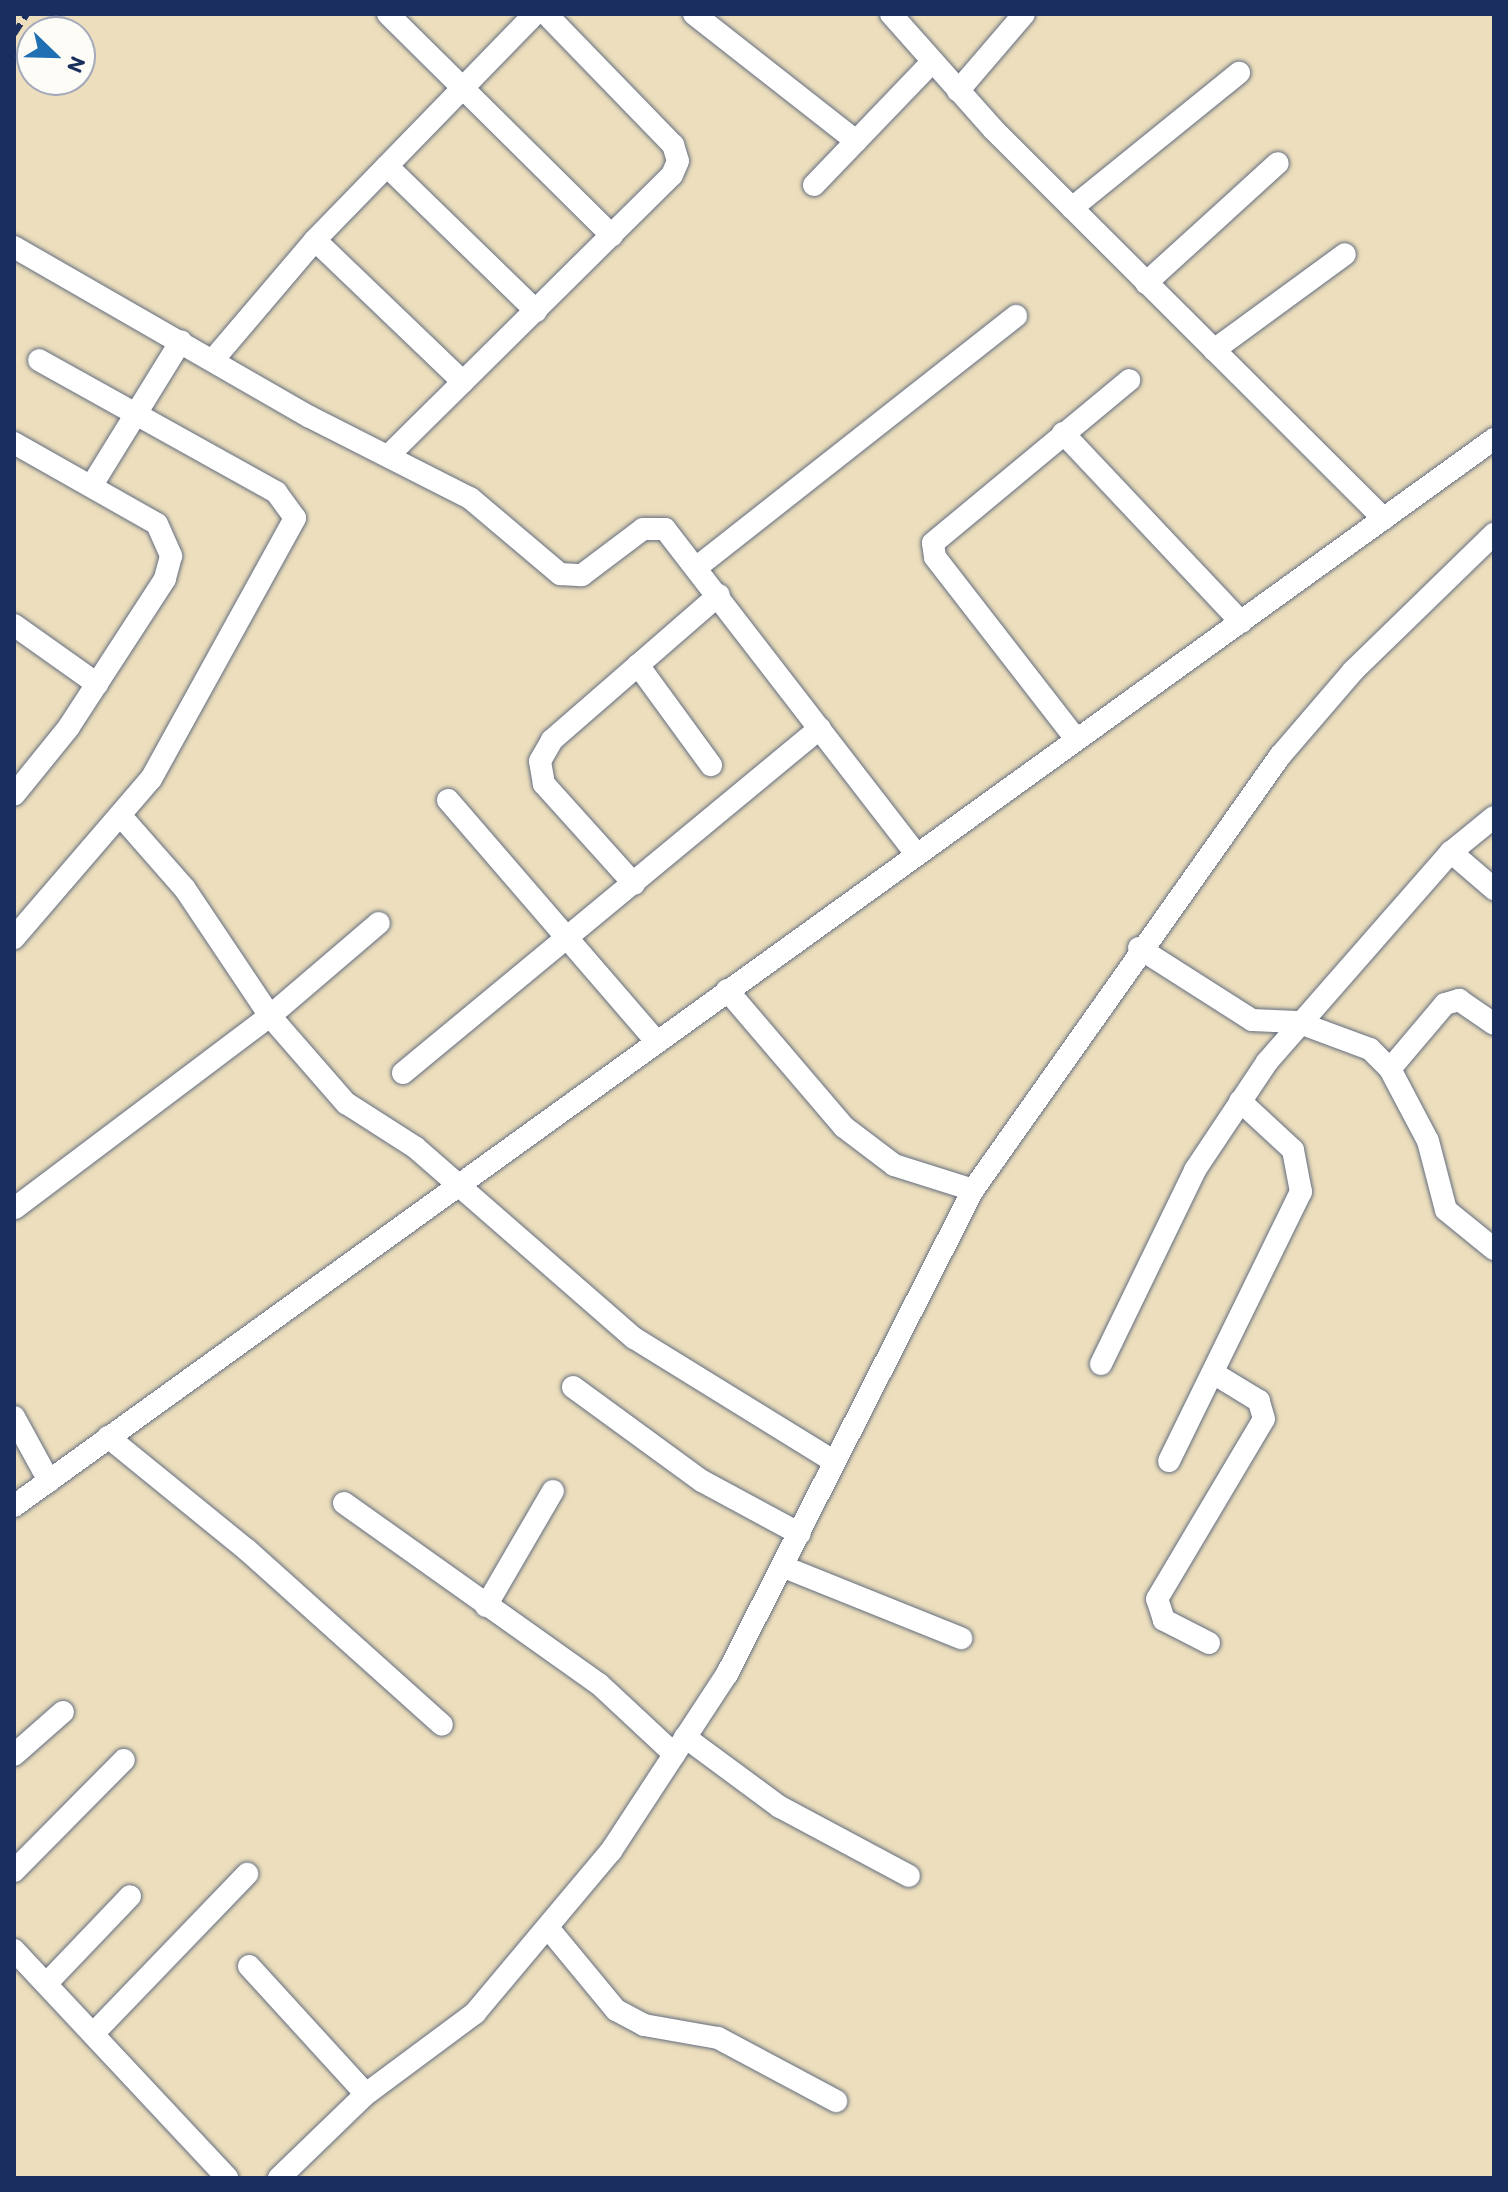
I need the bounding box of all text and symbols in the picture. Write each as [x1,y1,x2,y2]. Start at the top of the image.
north arrow [16,16,96,96]
text: N [61,53,92,77]

